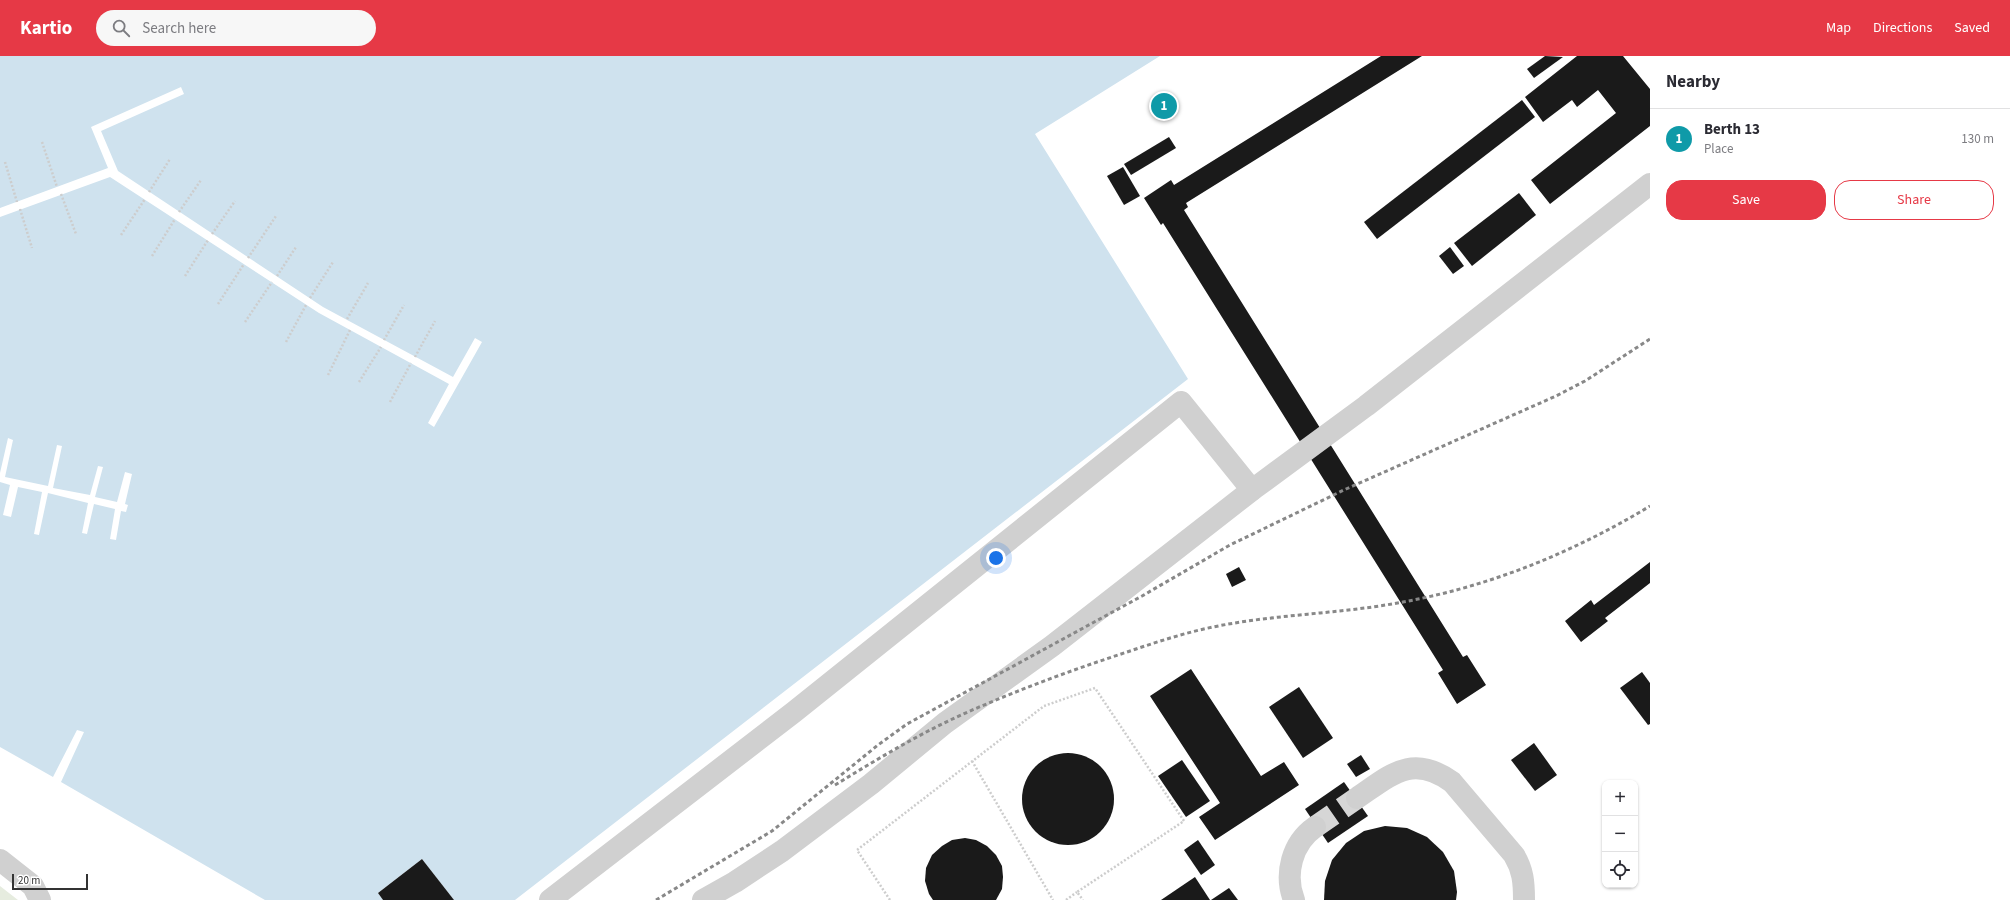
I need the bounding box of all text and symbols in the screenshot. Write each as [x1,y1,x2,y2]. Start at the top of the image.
search box [96,10,376,46]
text: Kartio [20,15,72,42]
icon: search [110,17,132,39]
text: Search here [142,18,216,39]
text: Map [1826,18,1851,38]
text: Directions [1873,18,1932,38]
text: Saved [1954,18,1990,38]
text: Nearby [1666,70,1720,94]
pin: 1 [1151,91,1177,121]
text: Berth 13 [1704,119,1760,140]
text: 1 [1676,130,1682,148]
text: 130 m [1961,130,1994,148]
text: Place [1704,140,1733,158]
button: Save [1666,180,1826,220]
button: Share [1834,180,1994,220]
your location [986,548,1006,568]
map controls [1602,780,1638,888]
button: + [1602,780,1638,816]
button: − [1602,816,1638,852]
button: locate [1602,852,1638,888]
scale bar [12,872,88,891]
text: 20 m [18,873,40,888]

